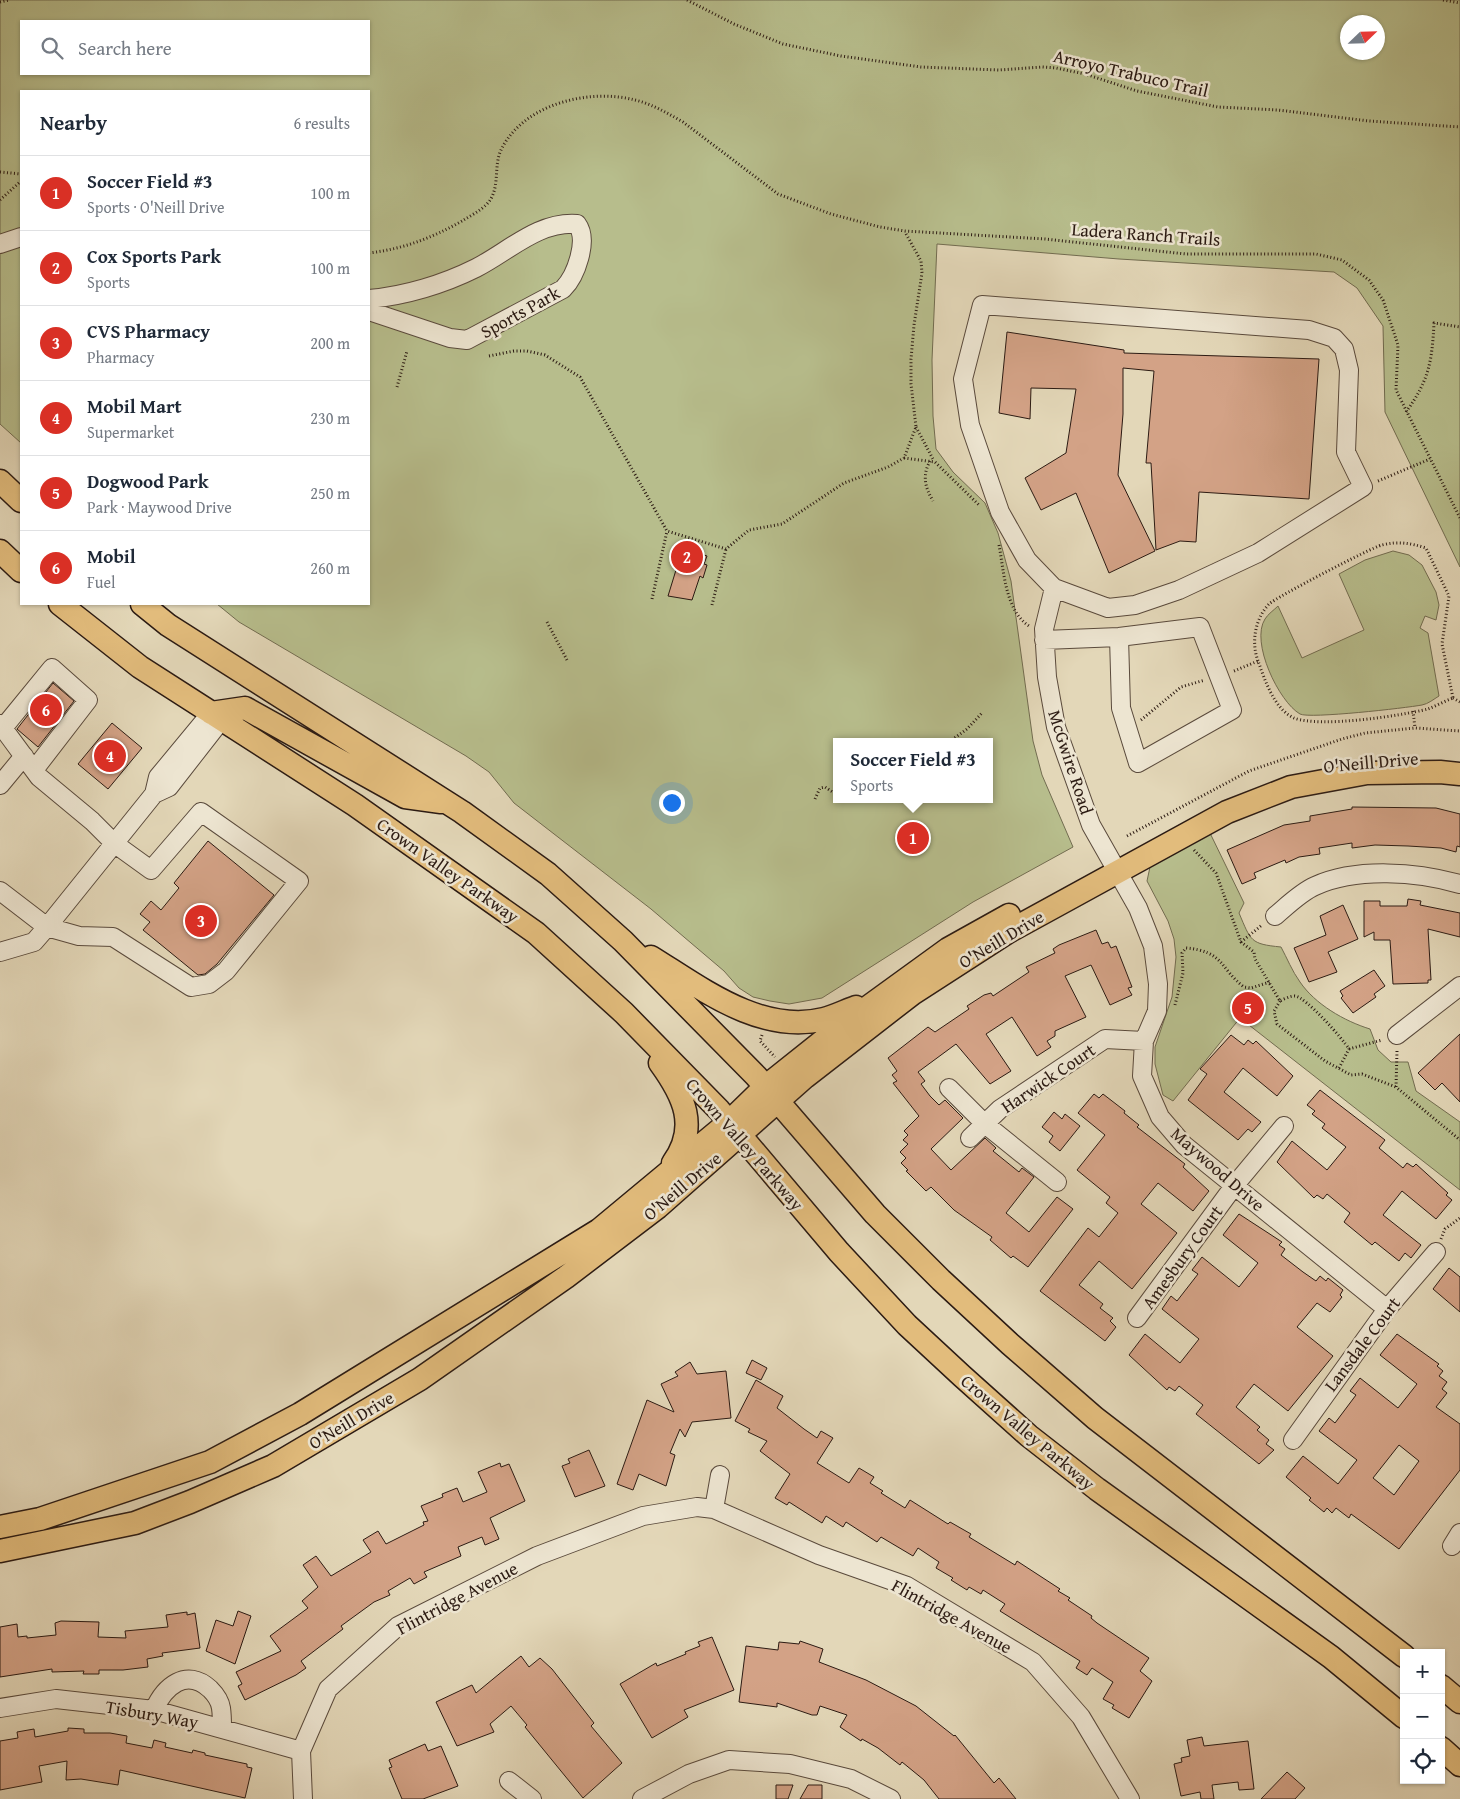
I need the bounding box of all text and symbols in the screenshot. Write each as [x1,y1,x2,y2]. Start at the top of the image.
north arrow [1340,15,1385,60]
search box [20,20,370,75]
icon: search [38,34,66,62]
text: Search here [78,34,172,62]
street label: Arroyo Trabuco Trail [1051,42,1211,104]
text: Nearby [40,107,107,138]
text: 6 results [293,111,350,135]
text: Soccer Field #3 [87,167,213,195]
text: 1 [52,181,60,205]
text: 100 m [310,181,350,205]
text: Sports · O'Neill Drive [87,195,225,219]
street label: Ladera Ranch Trails [1071,215,1221,253]
text: Cox Sports Park [87,242,221,270]
text: 2 [52,256,60,280]
text: 100 m [310,256,350,280]
text: Sports [87,270,130,294]
street label: Sports Park [475,279,565,345]
text: CVS Pharmacy [87,317,210,345]
text: 3 [52,331,60,355]
text: 200 m [310,331,350,355]
text: Pharmacy [87,345,154,369]
text: Mobil Mart [87,392,182,420]
text: 4 [52,406,60,430]
text: 230 m [310,406,350,430]
text: Supermarket [87,420,174,444]
text: Dogwood Park [87,467,209,495]
text: 5 [52,481,60,505]
text: 250 m [310,481,350,505]
text: Park · Maywood Drive [87,495,232,519]
pin: 2 [671,538,703,576]
text: Mobil [87,542,136,570]
text: 6 [52,556,60,580]
text: 260 m [310,556,350,580]
text: Fuel [87,570,115,594]
pin: 6 [30,691,62,729]
street label: McGwire Road [1041,706,1101,818]
pin: 4 [94,737,126,775]
popup [833,738,993,803]
street label: O'Neill Drive [1322,744,1420,780]
text: Soccer Field #3 [850,745,976,773]
text: Sports [850,773,893,797]
your location [659,790,685,816]
street label: Crown Valley Parkway [371,811,525,929]
pin: 1 [897,819,929,857]
pin: 3 [185,902,217,940]
street label: O'Neill Drive [953,903,1049,975]
pin: 5 [1232,989,1264,1027]
street label: Harwick Court [995,1036,1101,1120]
street label: Crown Valley Parkway [680,1072,810,1216]
street label: Maywood Drive [1165,1120,1271,1218]
street label: O'Neill Drive [637,1145,727,1227]
street label: Amesbury Court [1135,1199,1229,1315]
street label: Lansdale Court [1317,1290,1407,1397]
street label: Crown Valley Parkway [955,1368,1101,1496]
street label: O'Neill Drive [303,1384,399,1456]
street label: Flintridge Avenue [391,1555,523,1641]
street label: Flintridge Avenue [887,1572,1017,1660]
map controls [1400,1649,1445,1784]
button: + [1400,1649,1445,1694]
street label: Tisbury Way [103,1693,201,1735]
button: − [1400,1694,1445,1739]
button: locate [1400,1739,1445,1784]

